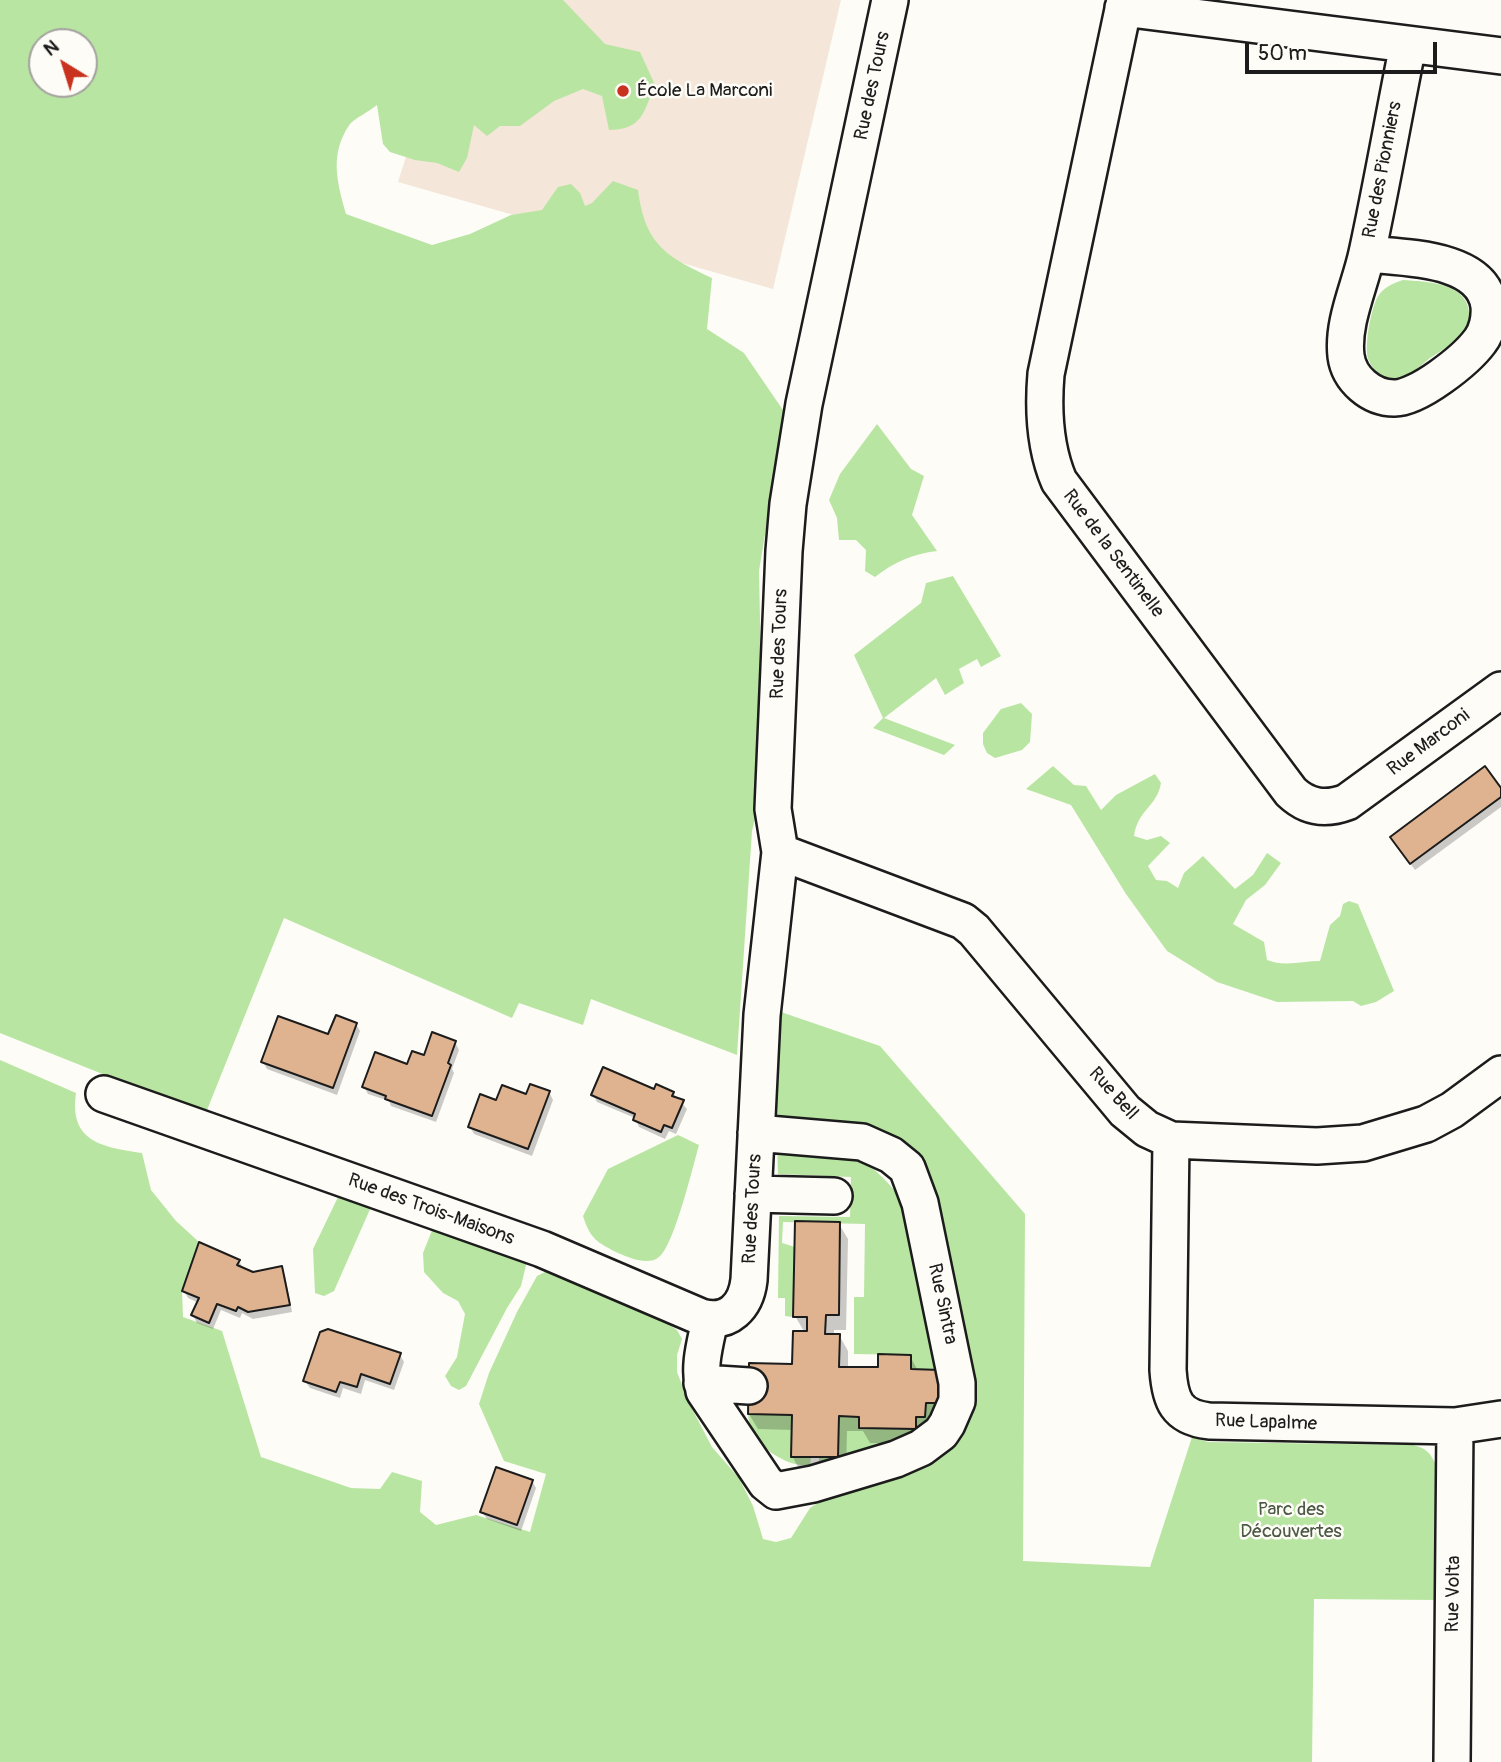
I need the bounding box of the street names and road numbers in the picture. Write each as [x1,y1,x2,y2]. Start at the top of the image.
street label: Rue des Tours [850,30,896,142]
street label: Rue des Pionniers [1359,100,1407,240]
street label: Rue de la Sentinelle [1057,485,1169,623]
street label: Rue des Tours [767,589,793,699]
street label: Rue Marconi [1383,705,1475,781]
street label: Rue Bell [1083,1063,1143,1125]
street label: Rue des Tours [739,1153,767,1265]
street label: Rue des Trois-Maisons [345,1169,517,1251]
street label: Rue Sintra [922,1261,962,1347]
street label: Rue Lapalme [1215,1410,1317,1436]
street label: Rue Volta [1442,1555,1466,1633]

